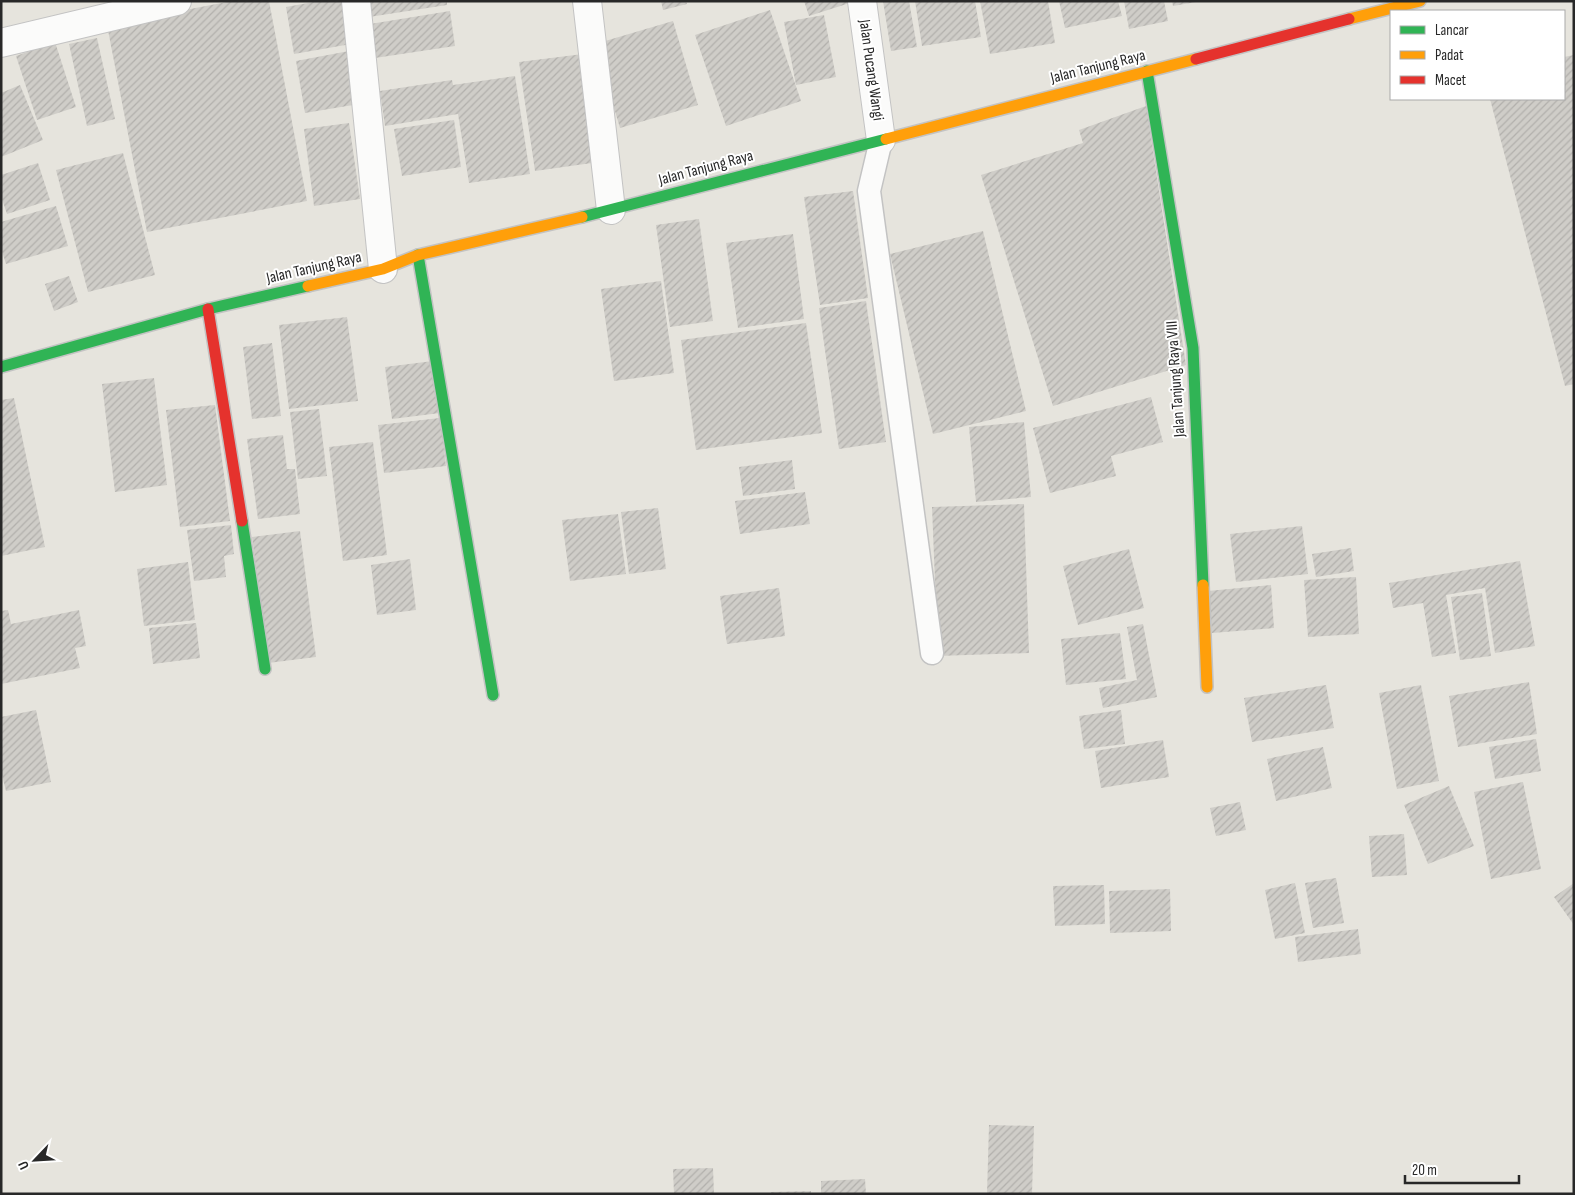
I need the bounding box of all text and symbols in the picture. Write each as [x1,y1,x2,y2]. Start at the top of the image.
legend [1390,10,1565,100]
street label: Jalan Pucang Wangi [854,17,888,122]
text: Lancar [1435,21,1469,40]
street label: Jalan Tanjung Raya [1048,46,1147,88]
text: Padat [1435,46,1464,65]
text: Macet [1435,71,1467,90]
street label: Jalan Tanjung Raya [656,146,755,190]
street label: Jalan Tanjung Raya [264,248,363,288]
street label: Jalan Tanjung Raya VIII [1162,320,1190,439]
north arrow [10,1135,60,1185]
scale bar [1405,1152,1519,1184]
text: U [14,1158,33,1172]
text: 20 m [1412,1161,1437,1180]

